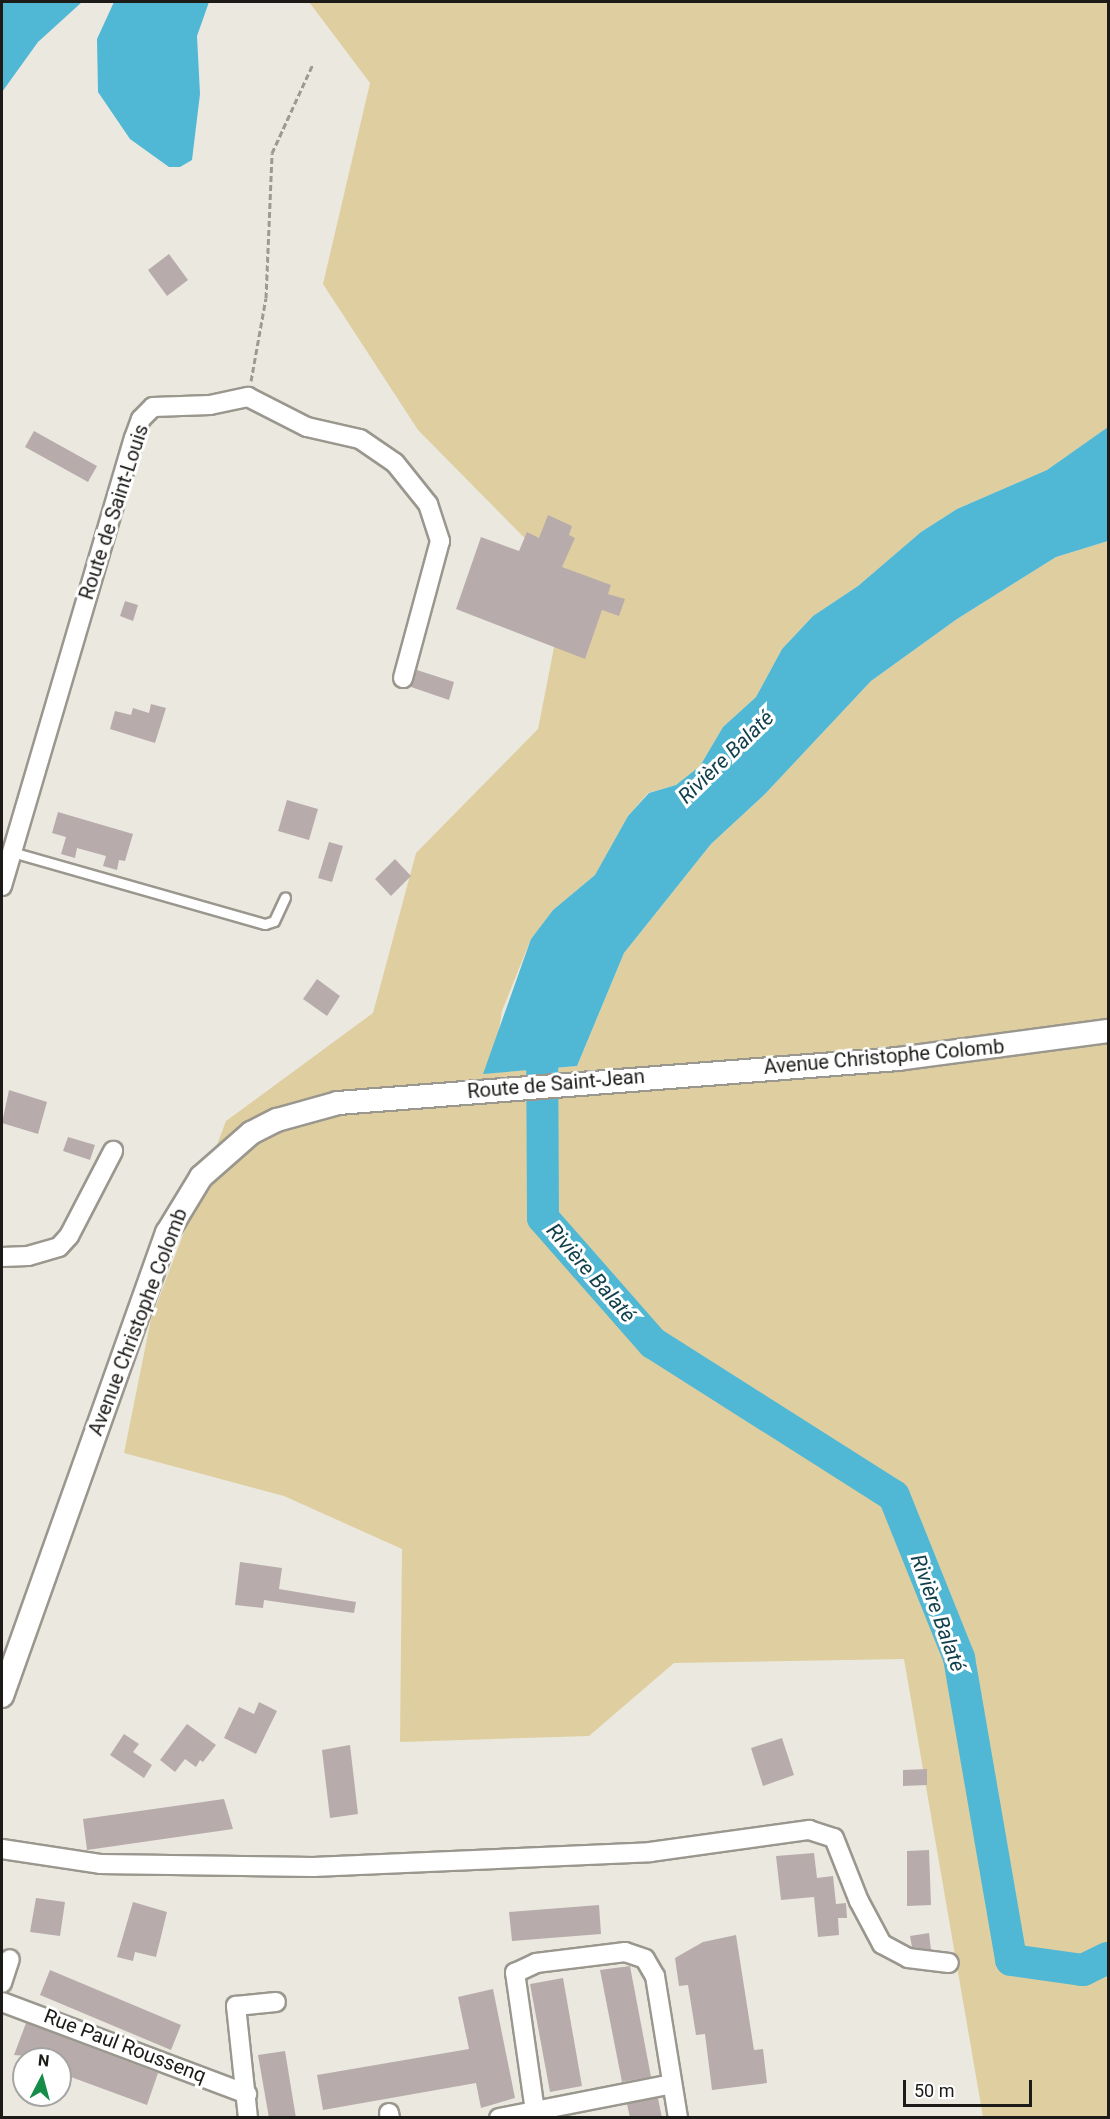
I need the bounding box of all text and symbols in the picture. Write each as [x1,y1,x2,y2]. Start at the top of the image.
street label: Route de Saint-Louis [74,421,154,603]
water label: Rivière Balaté [673,705,779,809]
street label: Avenue Christophe Colomb [763,1035,1005,1079]
street label: Route de Saint-Jean [466,1064,646,1104]
street label: Avenue Christophe Colomb [84,1205,192,1439]
water label: Rivière Balaté [541,1218,641,1328]
water label: Rivière Balaté [905,1551,971,1675]
street label: Rue Paul Roussenq [41,2004,209,2088]
north arrow [12,2047,72,2107]
text: N [37,2051,50,2071]
scale bar [906,2068,1035,2106]
text: 50 m [914,2080,954,2101]

